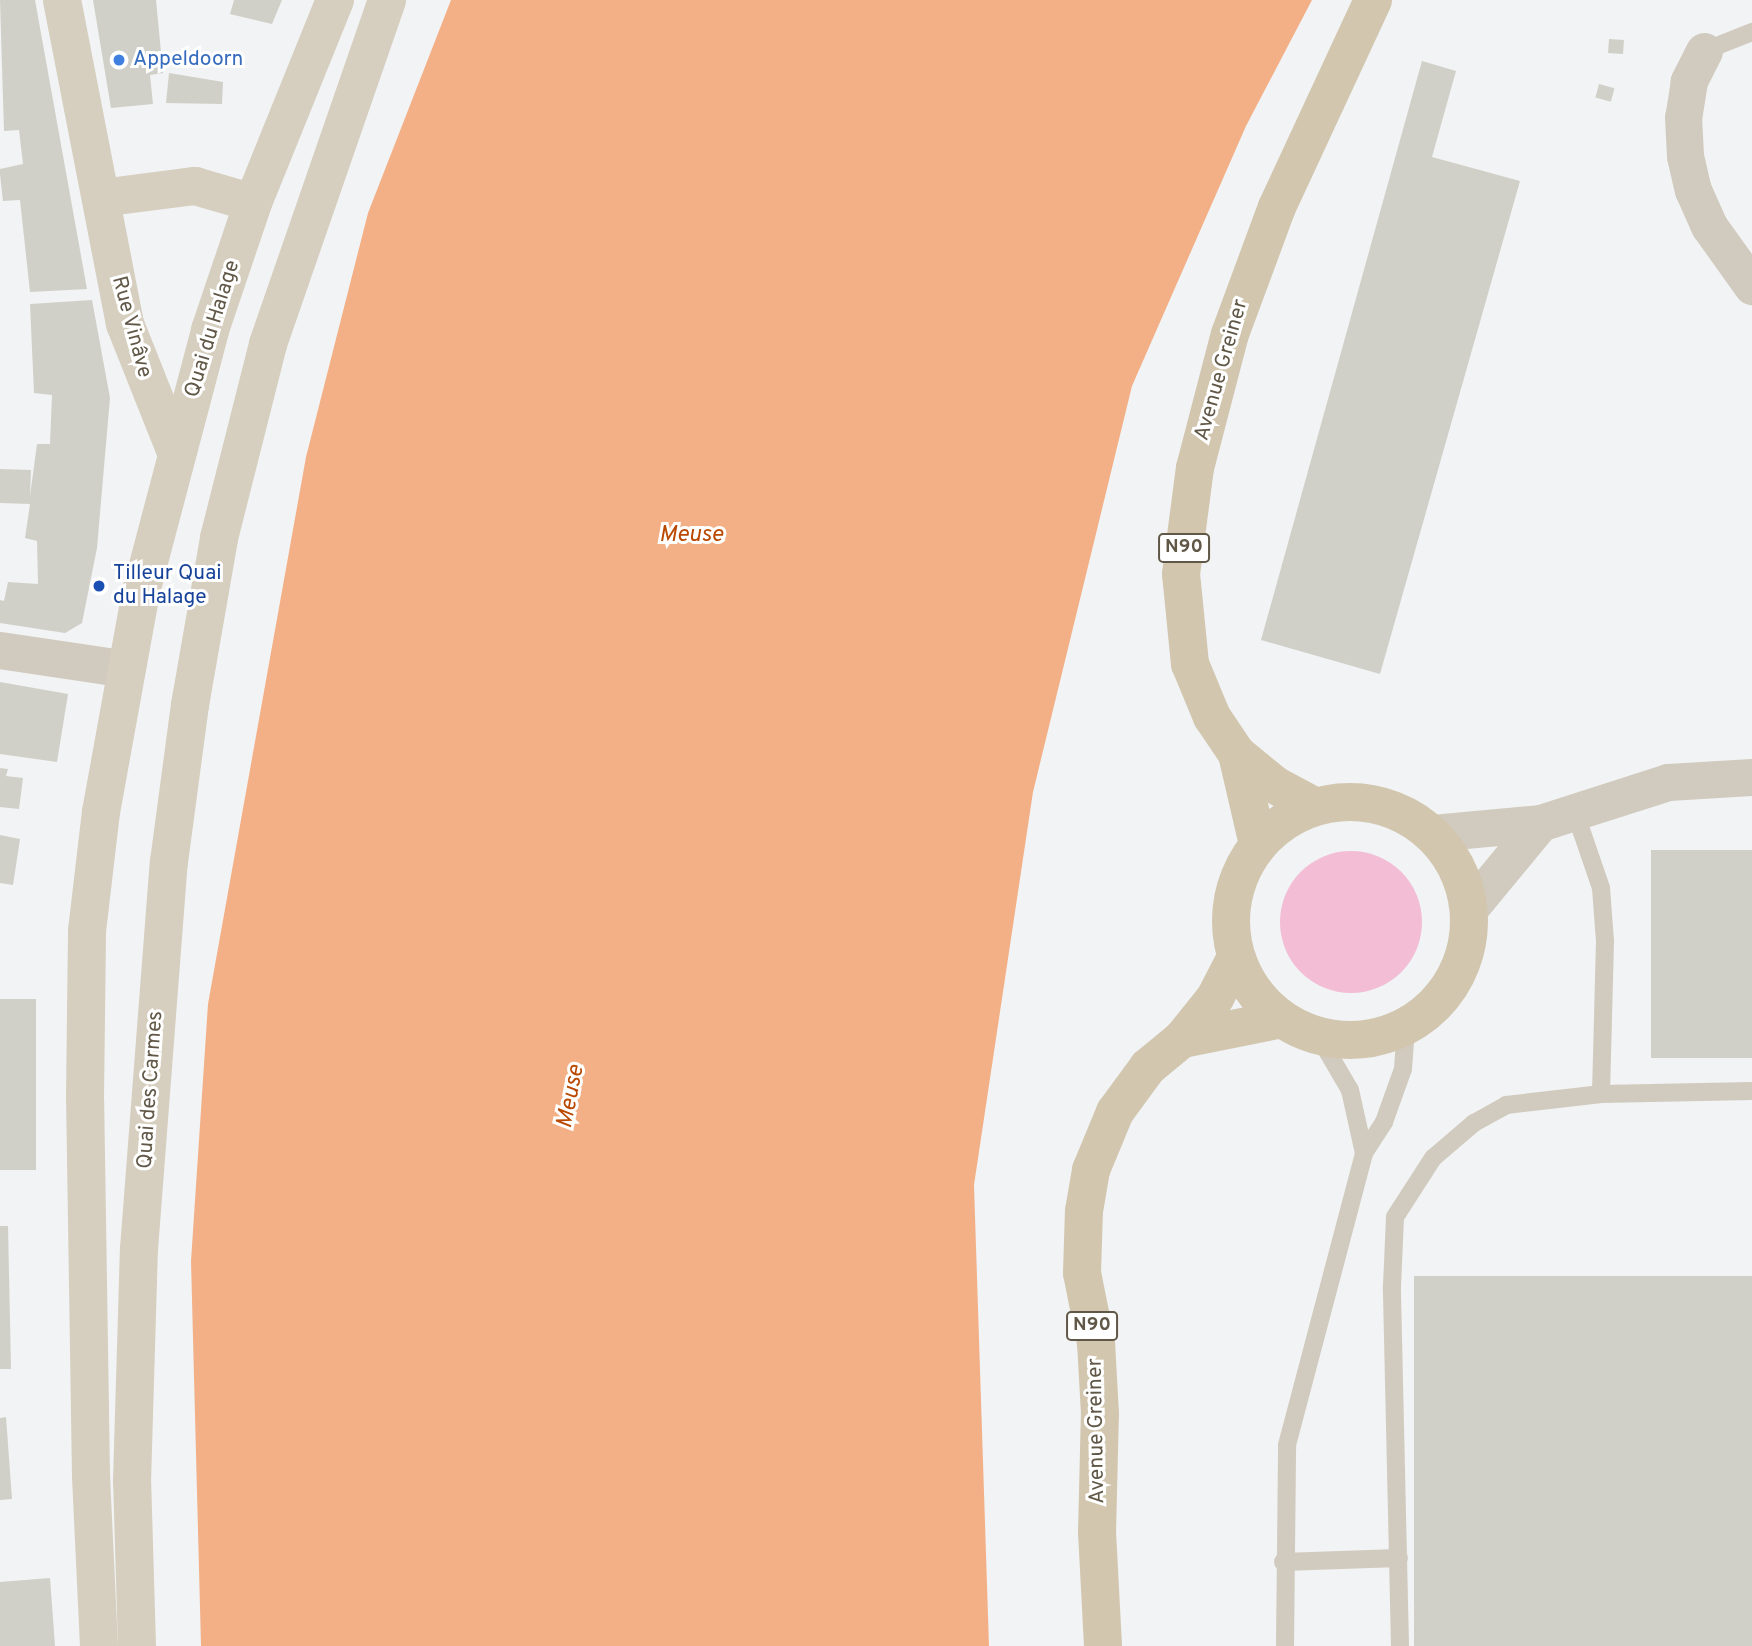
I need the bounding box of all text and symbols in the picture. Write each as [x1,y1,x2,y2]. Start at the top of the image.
place label: Appeldoorn [133,47,243,73]
marker: Appeldoorn [111,52,127,68]
street label: Quai du Halage [180,257,246,401]
street label: Rue Vinâve [105,273,157,381]
street label: Avenue Greiner [1190,297,1254,443]
water label: Meuse [659,522,723,550]
road number: N90 [1158,533,1210,564]
place label: Tilleur Quai du Halage [113,561,222,611]
marker: Tilleur Quai du Halage [91,578,107,594]
street label: Quai des Carmes [133,1010,169,1170]
water label: Meuse [552,1063,592,1131]
road number: N90 [1066,1310,1118,1342]
street label: Avenue Greiner [1083,1358,1111,1504]

